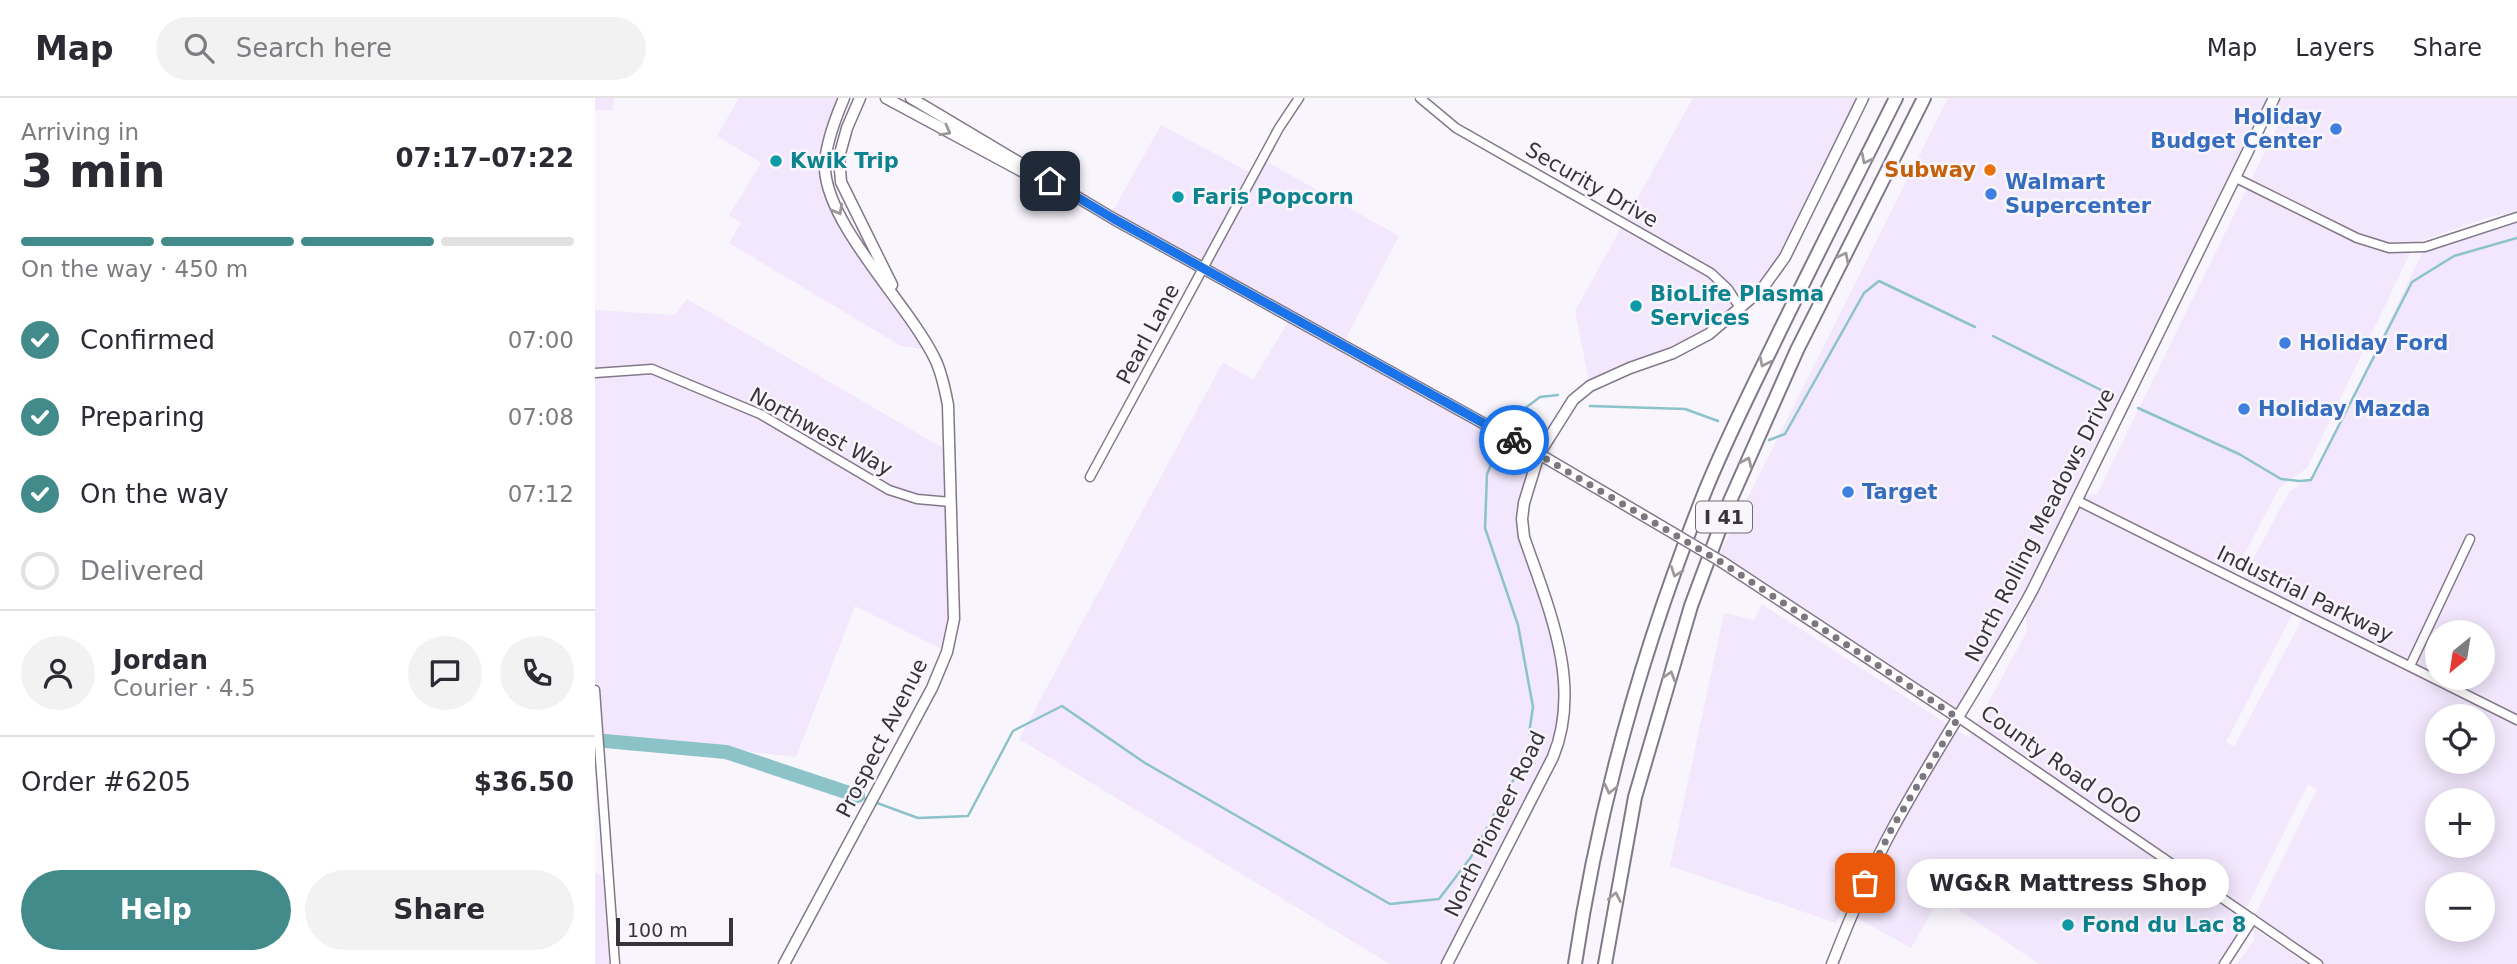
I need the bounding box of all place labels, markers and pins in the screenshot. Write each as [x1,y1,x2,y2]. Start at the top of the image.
place label: Holiday Budget Center [2150,105,2323,153]
marker: Holiday Budget Center [2328,121,2344,137]
place label: Kwik Trip [790,149,899,173]
pin [1020,151,1080,211]
marker: Kwik Trip [768,153,784,169]
place label: Subway [1884,158,1976,182]
marker: Subway [1982,162,1998,178]
place label: Walmart Supercenter [2005,170,2152,218]
place label: Faris Popcorn [1192,185,1354,209]
marker: Walmart Supercenter [1983,186,1999,202]
marker: Faris Popcorn [1170,189,1186,205]
place label: BioLife Plasma Services [1650,282,1824,330]
marker: BioLife Plasma Services [1628,298,1644,314]
place label: Holiday Ford [2299,331,2448,355]
marker: Holiday Ford [2277,335,2293,351]
place label: Holiday Mazda [2258,397,2430,421]
marker: Holiday Mazda [2236,401,2252,417]
place label: Target [1862,480,1937,504]
marker: Target [1840,484,1856,500]
pin [1835,853,1895,913]
callout: WG&R Mattress Shop [1907,858,2229,908]
place label: Fond du Lac 8 [2082,913,2246,937]
marker: Fond du Lac 8 [2060,917,2076,933]

